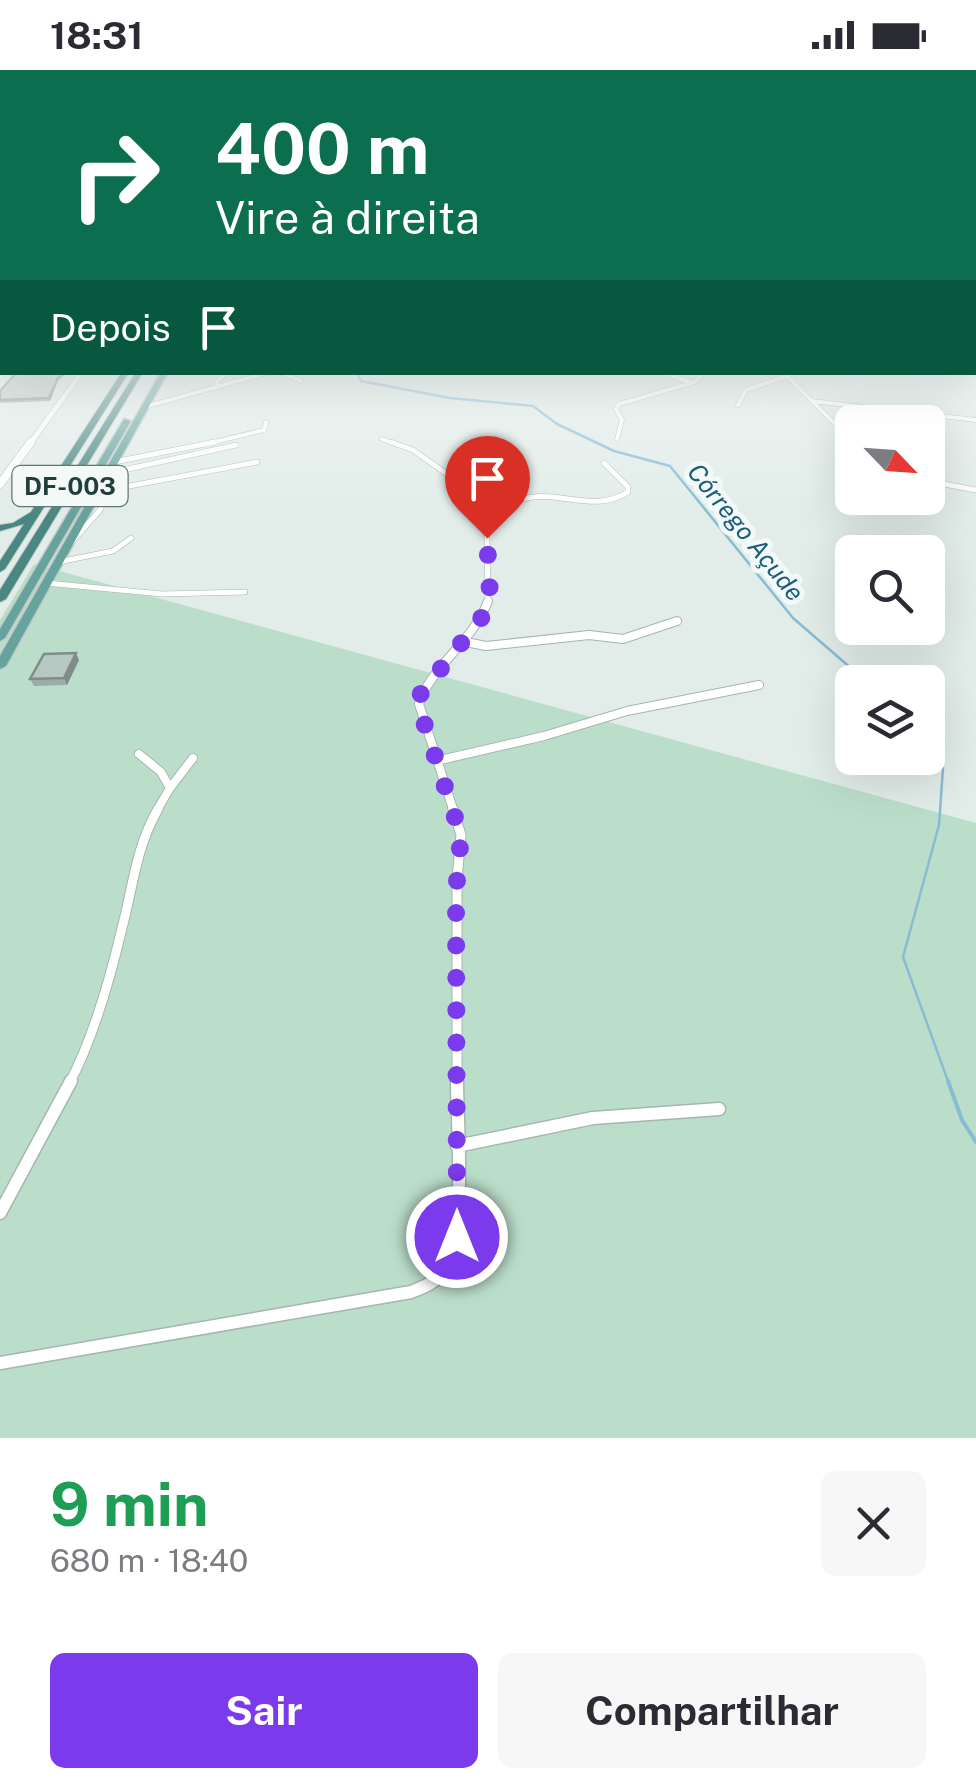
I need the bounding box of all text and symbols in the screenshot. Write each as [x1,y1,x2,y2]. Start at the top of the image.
text: 18:31 [50,13,144,58]
text: 400 m [215,107,429,190]
icon: right [50,110,180,240]
text: Vire à direita [215,191,480,244]
icon: arrive [191,300,246,355]
text: Depois [50,305,171,350]
north arrow [835,405,945,515]
map controls [835,405,945,775]
pin [445,436,530,539]
icon: arrive [460,451,515,506]
water label: Córrego Açude [681,457,811,607]
road number: DF-003 [12,466,128,506]
button: search [835,535,945,645]
button: layers [835,665,945,775]
position arrow [405,1185,509,1289]
text: 9 min [50,1469,209,1540]
button: close [821,1471,926,1576]
text: 680 m · 18:40 [50,1542,248,1579]
button: Sair [50,1653,478,1768]
button: Compartilhar [498,1653,926,1768]

